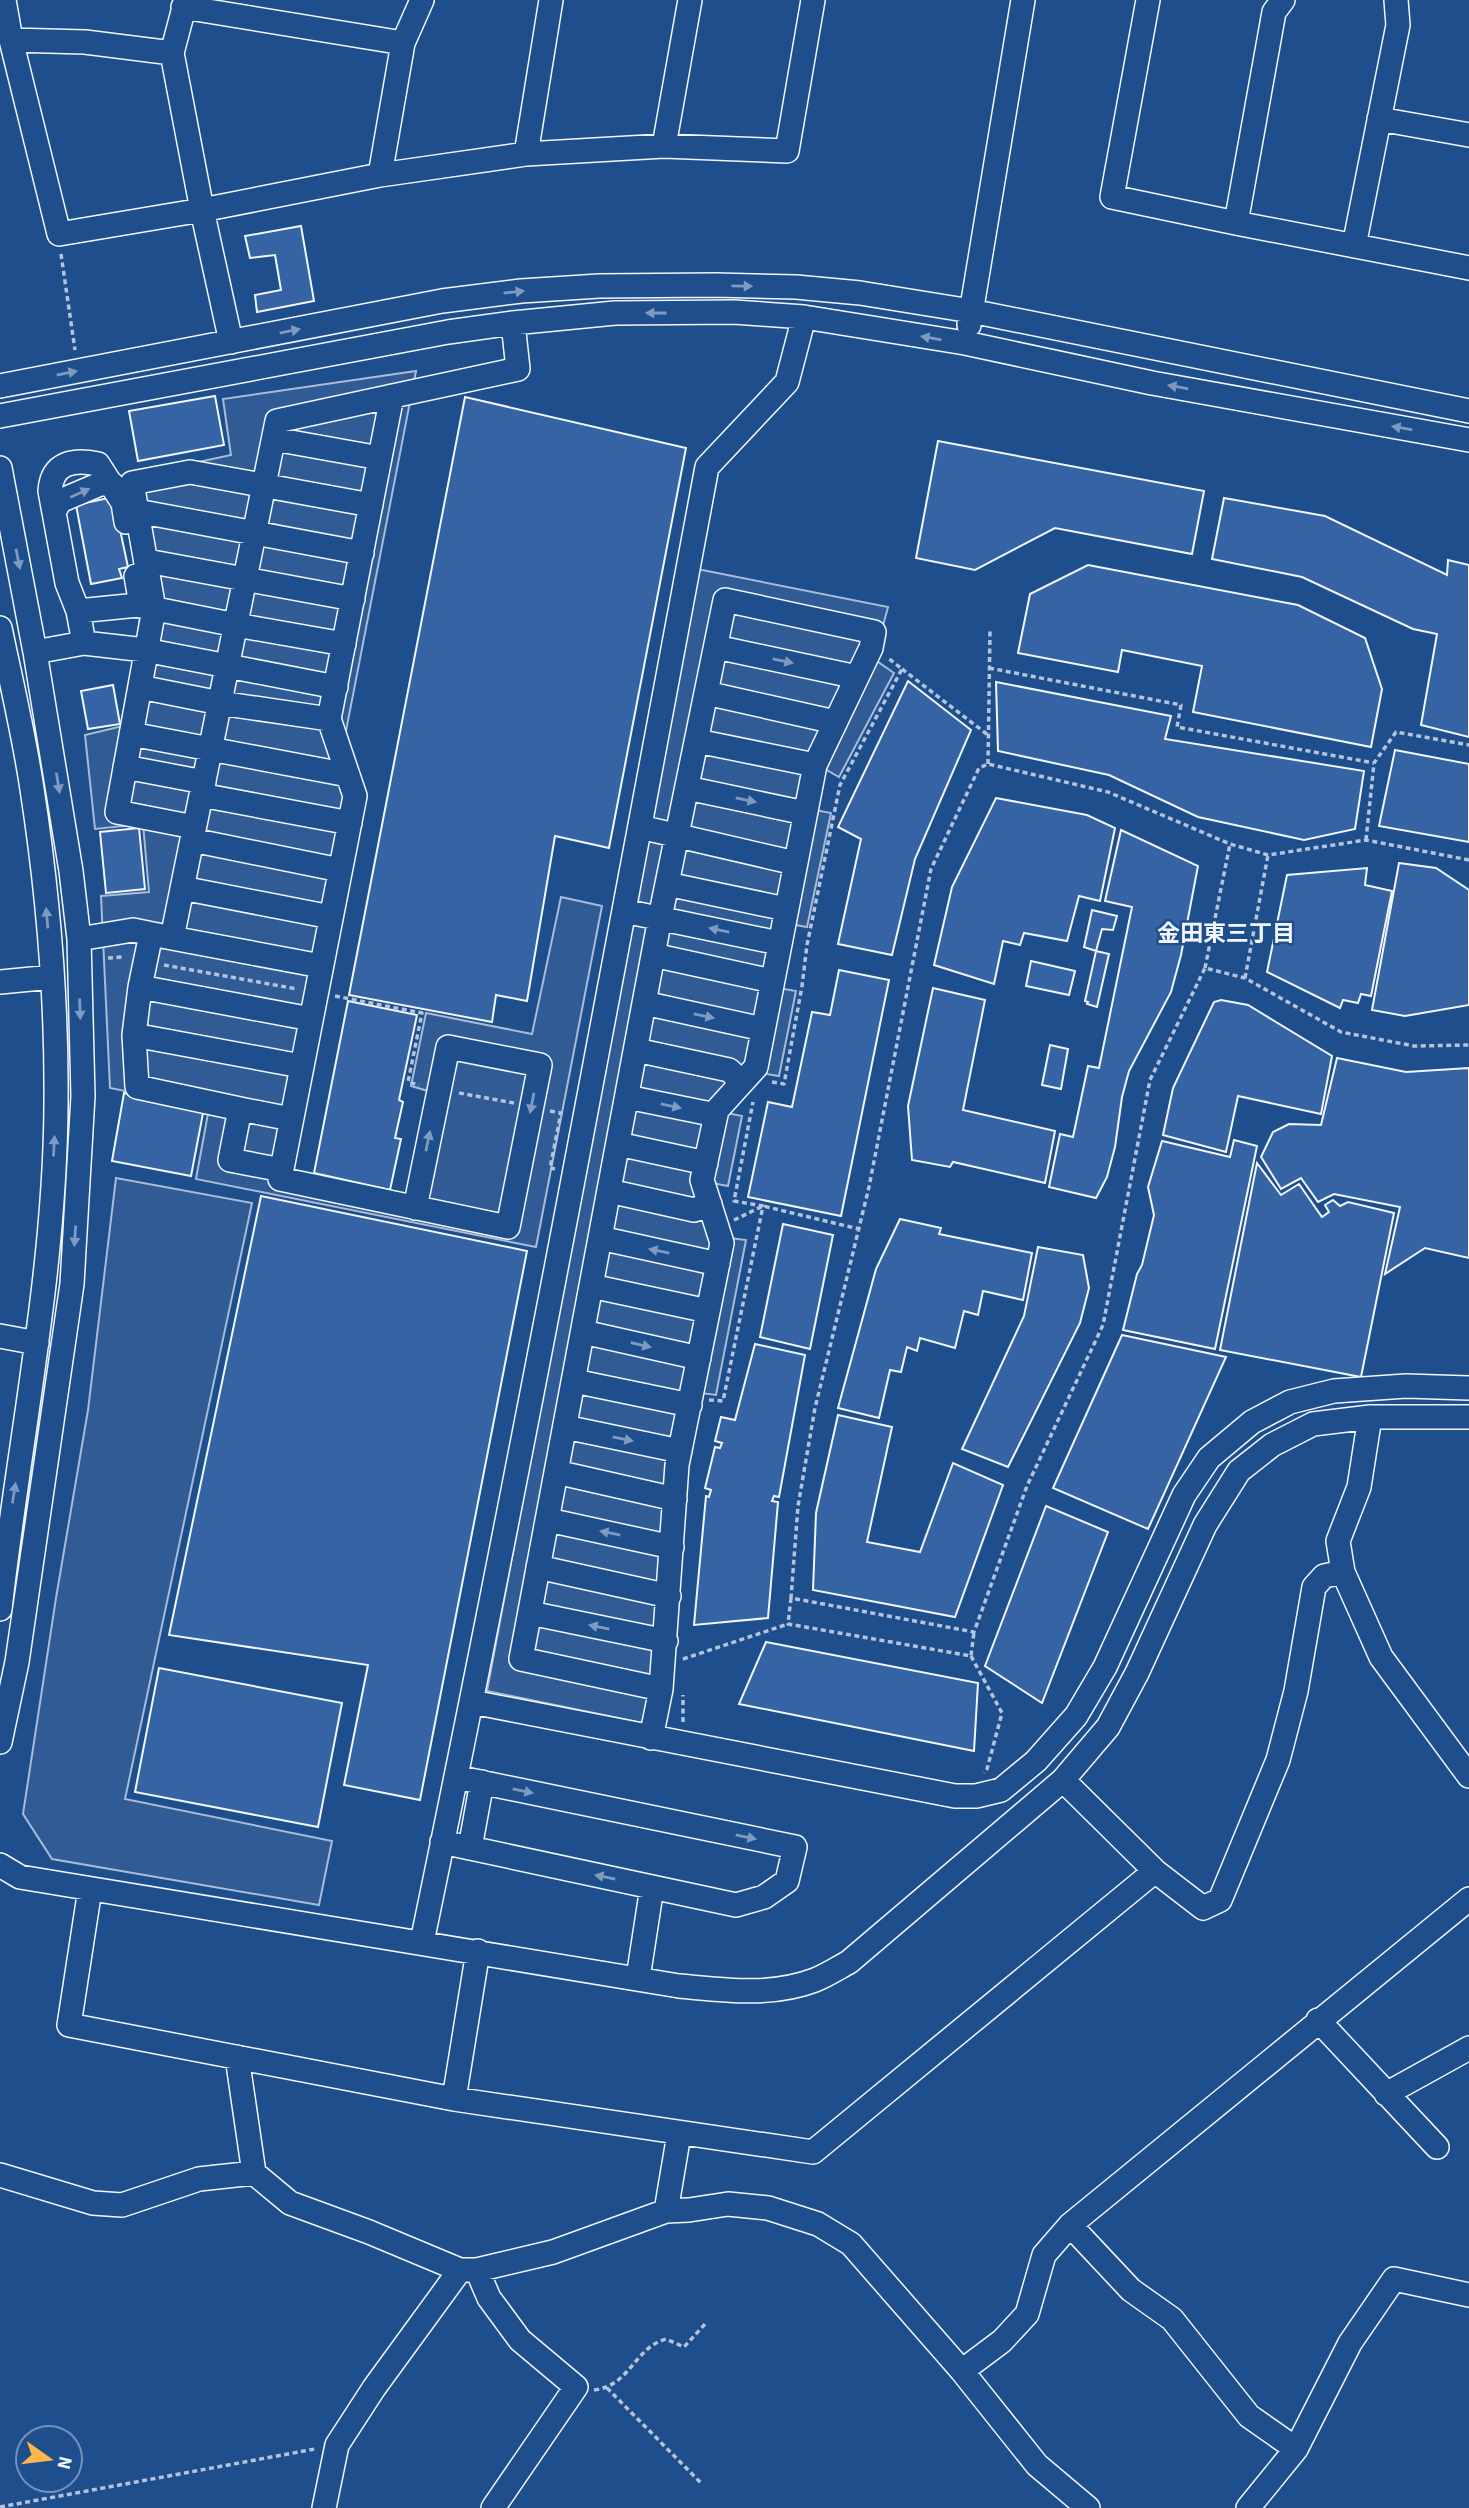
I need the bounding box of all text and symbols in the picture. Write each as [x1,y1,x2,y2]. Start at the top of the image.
one-way arrow [731,280,753,292]
one-way arrow [504,286,526,297]
one-way arrow [645,307,667,319]
one-way arrow [279,325,301,336]
one-way arrow [920,332,942,343]
one-way arrow [56,367,78,378]
one-way arrow [1167,382,1189,393]
one-way arrow [1391,422,1413,433]
one-way arrow [69,487,90,498]
one-way arrow [12,548,23,570]
one-way arrow [772,656,794,667]
one-way arrow [53,772,64,794]
one-way arrow [735,795,757,806]
one-way arrow [41,907,52,929]
district label: 金田東三丁目 [1157,917,1295,950]
one-way arrow [708,925,730,936]
one-way arrow [75,998,86,1020]
one-way arrow [693,1010,715,1021]
one-way arrow [527,1092,538,1114]
one-way arrow [660,1101,682,1112]
one-way arrow [423,1130,434,1152]
one-way arrow [48,1134,59,1156]
one-way arrow [69,1225,80,1247]
one-way arrow [648,1246,670,1257]
one-way arrow [630,1340,652,1351]
one-way arrow [612,1434,634,1445]
one-way arrow [9,1482,20,1504]
one-way arrow [599,1528,621,1539]
one-way arrow [588,1622,610,1633]
one-way arrow [512,1785,534,1796]
one-way arrow [735,1831,757,1842]
one-way arrow [594,1871,616,1882]
north arrow [14,2424,84,2494]
text: N [49,2453,79,2472]

